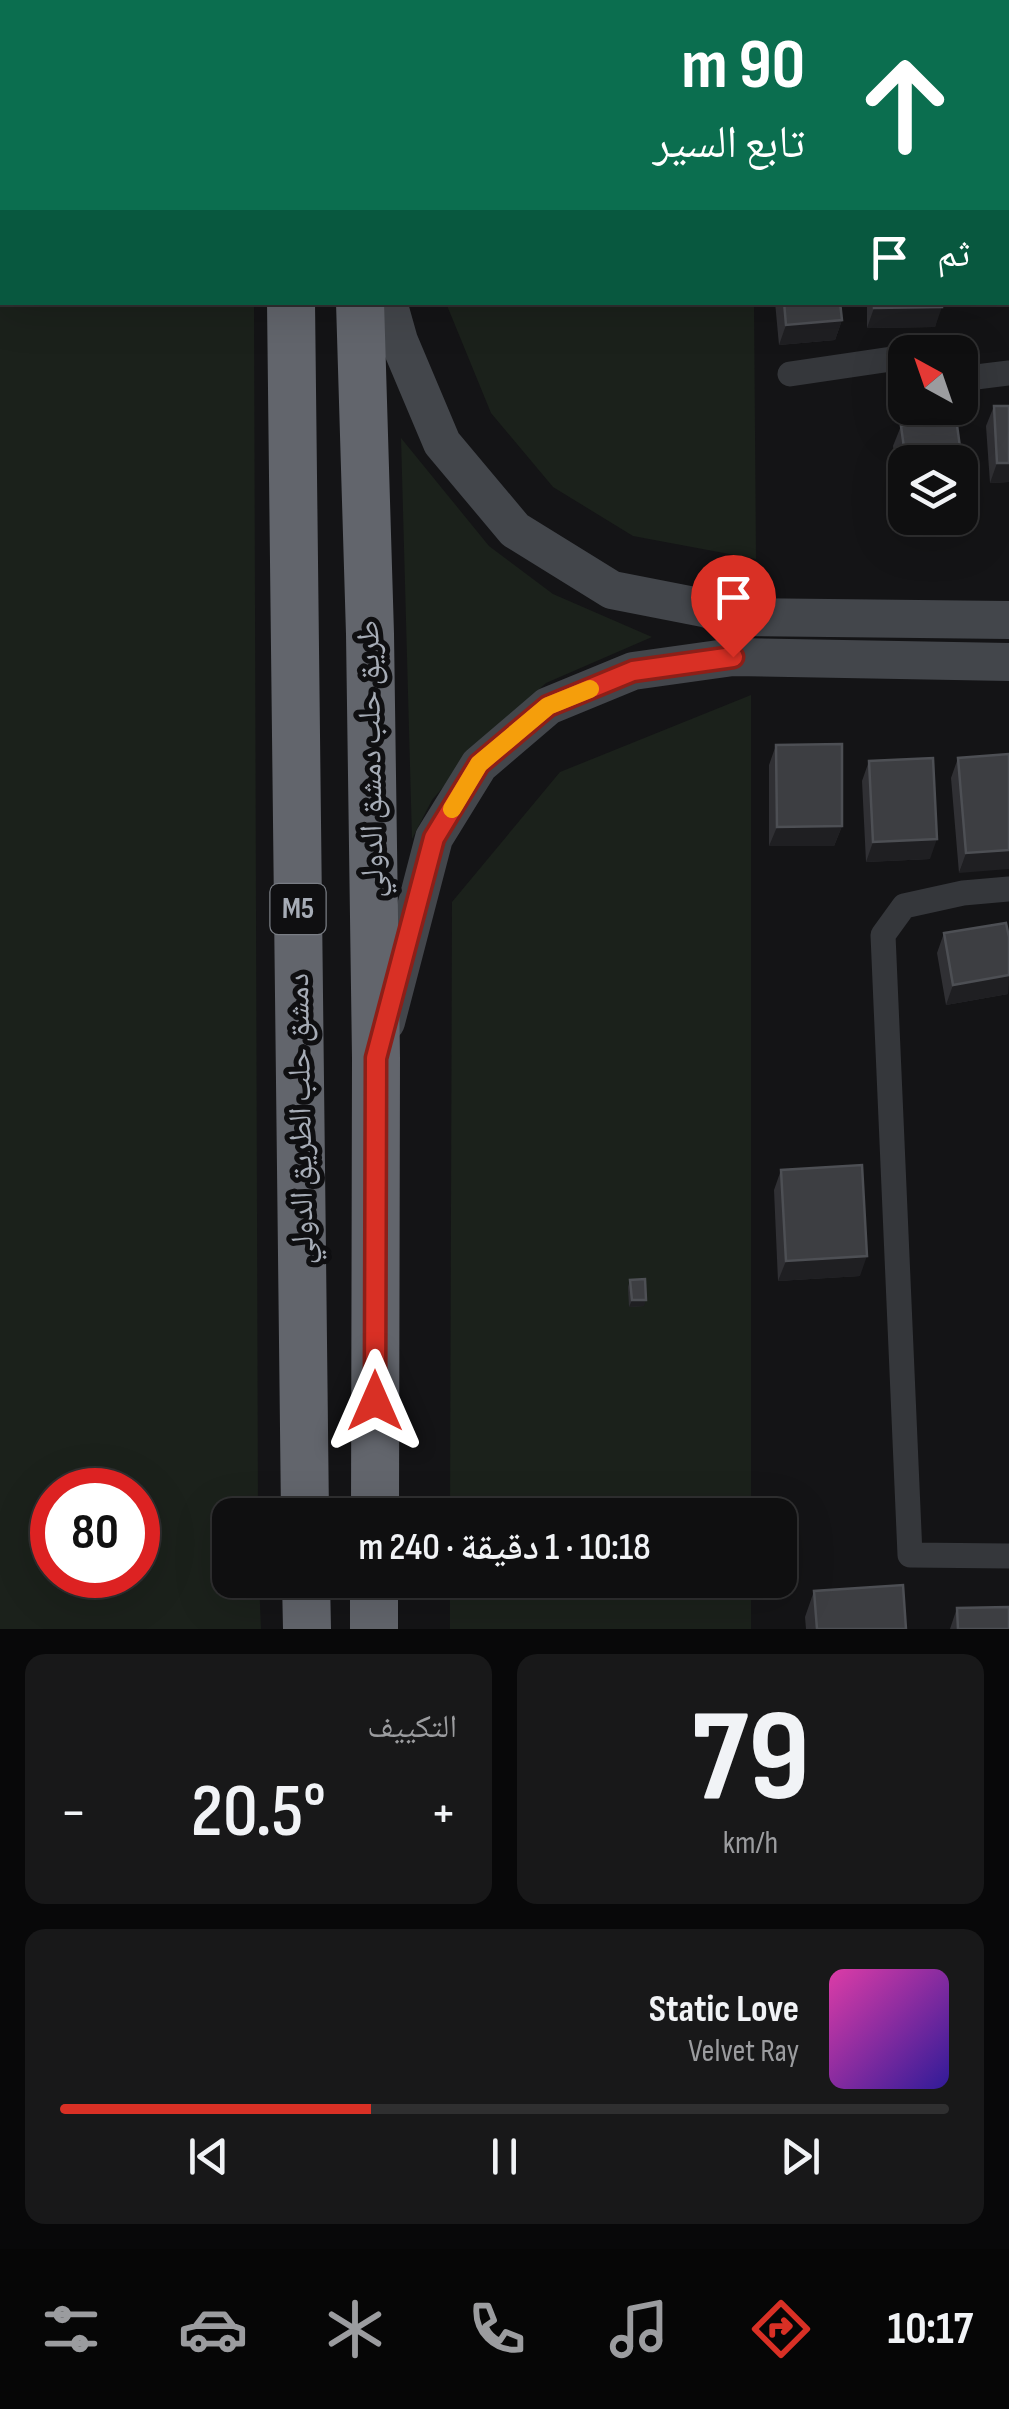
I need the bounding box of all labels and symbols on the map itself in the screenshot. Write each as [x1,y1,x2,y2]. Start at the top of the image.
north arrow [888,335,978,425]
pin [691,555,776,658]
street label: طريق حلب دمشق الدولي [349,620,397,898]
road number: M5 [270,884,326,934]
street label: دمشق حلب الطريق الدولي [279,973,327,1265]
position arrow [323,1349,427,1453]
speed limit sign: 80 [30,1468,160,1598]

